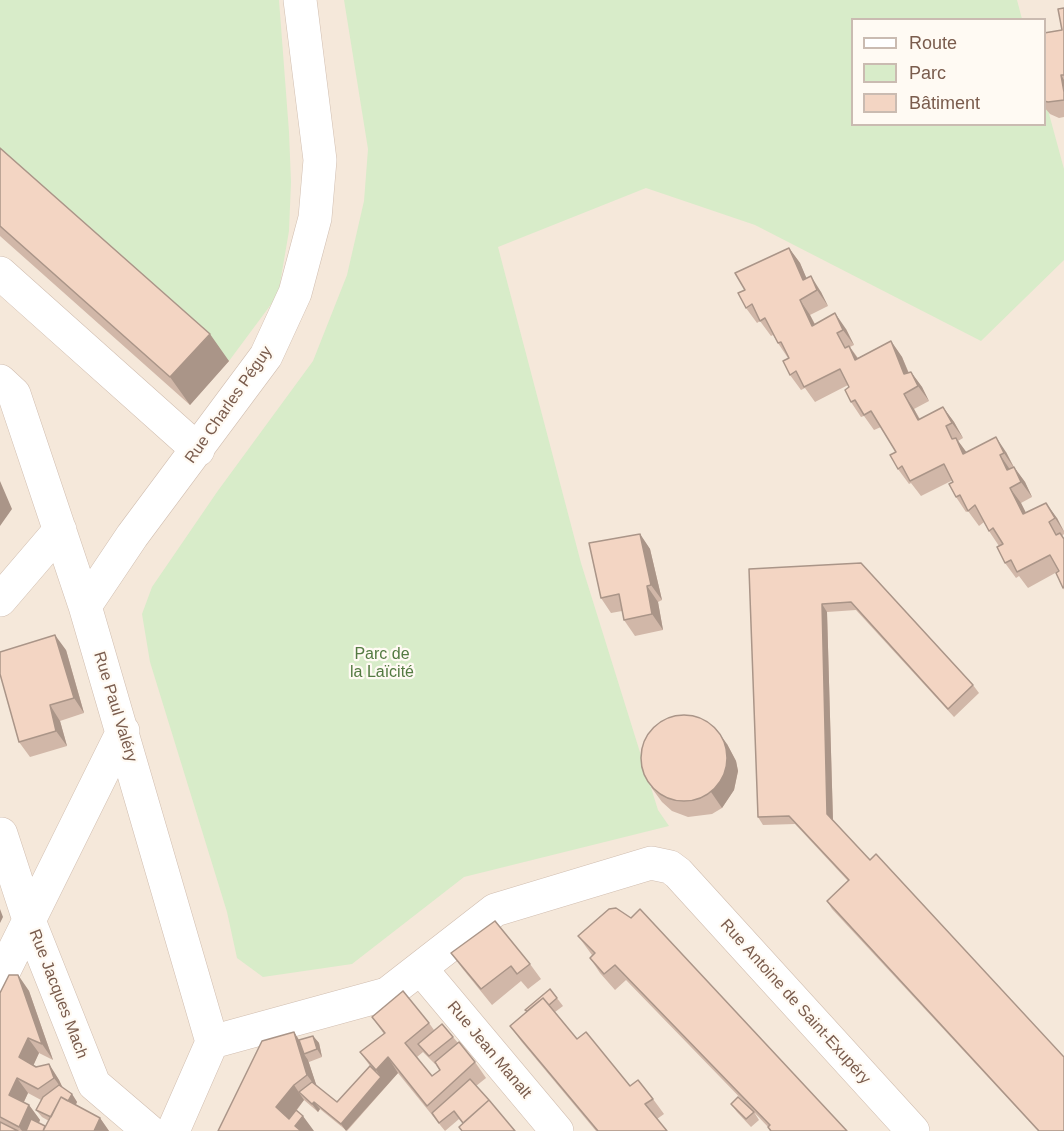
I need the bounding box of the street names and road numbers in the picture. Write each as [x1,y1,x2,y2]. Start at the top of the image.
street label: Rue Charles Péguy [181,343,277,467]
street label: Rue Paul Valéry [89,649,141,765]
street label: Rue Antoine de Saint-Exupéry [716,916,874,1088]
street label: Rue Jacques Mach [24,927,92,1061]
street label: Rue Jean Manalt [443,997,535,1103]

